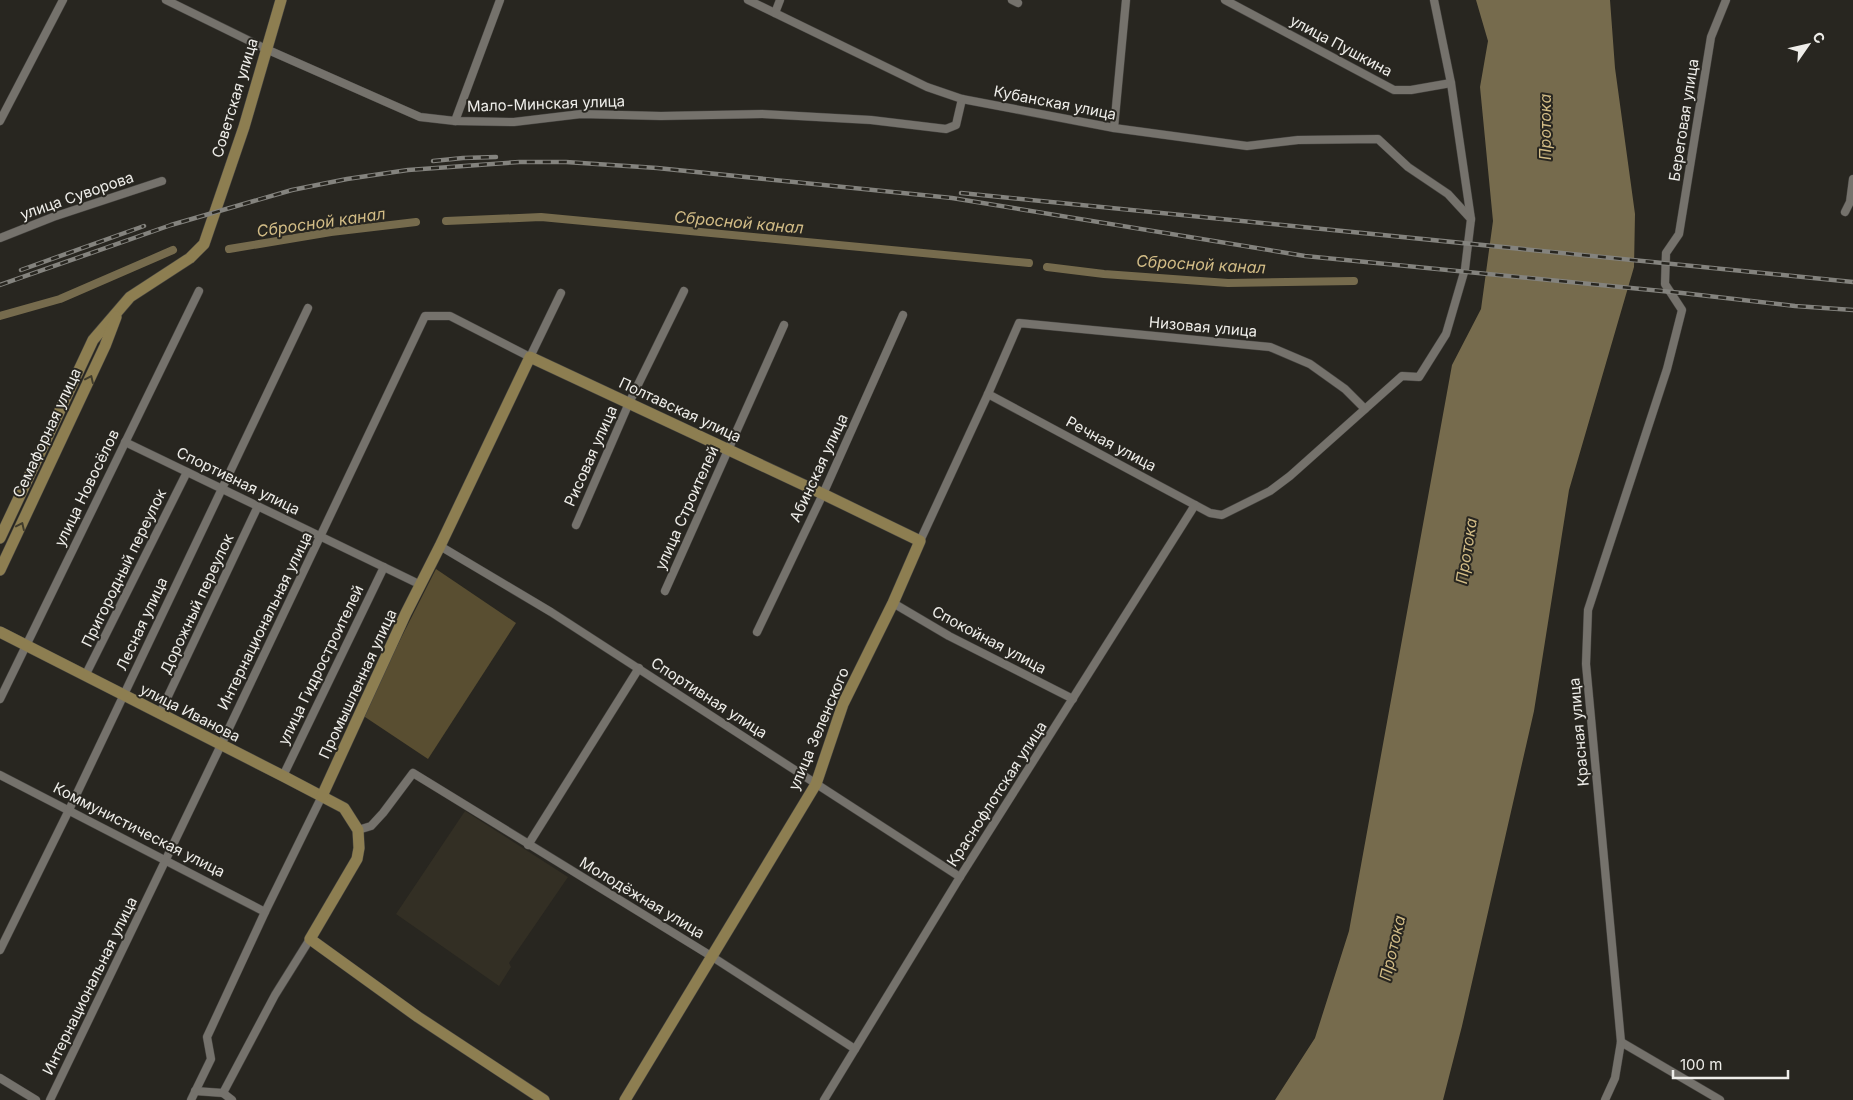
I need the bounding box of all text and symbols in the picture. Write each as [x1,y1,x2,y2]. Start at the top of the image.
street label: улица Пушкина [1287,11,1396,81]
north arrow [1783,20,1833,70]
text: С [1809,28,1829,46]
street label: Советская улица [207,36,262,160]
street label: Береговая улица [1664,57,1703,183]
street label: Кубанская улица [992,81,1118,124]
street label: Мало-Минская улица [467,91,625,116]
water label: Протока [1535,94,1555,160]
street label: улица Суворова [18,167,136,224]
water label: Сбросной канал [255,203,387,241]
water label: Сбросной канал [673,206,805,238]
water label: Сбросной канал [1136,251,1266,277]
street label: Низовая улица [1148,312,1258,341]
street label: Семафорная улица [8,365,85,501]
street label: Полтавская улица [616,373,744,446]
one-way arrow [83,375,94,384]
street label: Рисовая улица [560,403,621,509]
street label: Абинская улица [785,411,852,525]
street label: Речная улица [1063,412,1160,475]
street label: улица Новосёлов [50,426,123,549]
street label: Спортивная улица [173,442,303,519]
street label: улица Строителей [651,443,722,573]
street label: Пригородный переулок [77,486,170,650]
water label: Протока [1451,516,1481,585]
one-way arrow [14,522,25,531]
street label: Интернациональная улица [213,529,316,713]
street label: Дорожный переулок [156,530,237,677]
street label: Лесная улица [112,574,171,674]
street label: улица Гидростроителей [273,582,368,748]
street label: Спокойная улица [929,601,1050,678]
street label: Промышленная улица [315,606,401,762]
street label: Спортивная улица [647,653,771,742]
street label: улица Зеленского [784,664,853,793]
street label: Красная улица [1564,677,1593,787]
street label: улица Иванова [137,679,243,746]
street label: Краснофлотская улица [943,718,1051,870]
street label: Коммунистическая улица [50,778,228,881]
street label: Молодёжная улица [576,853,708,942]
street label: Интернациональная улица [38,894,141,1078]
water label: Протока [1375,913,1409,983]
scale bar [1673,1048,1788,1080]
text: 100 m [1680,1055,1722,1074]

